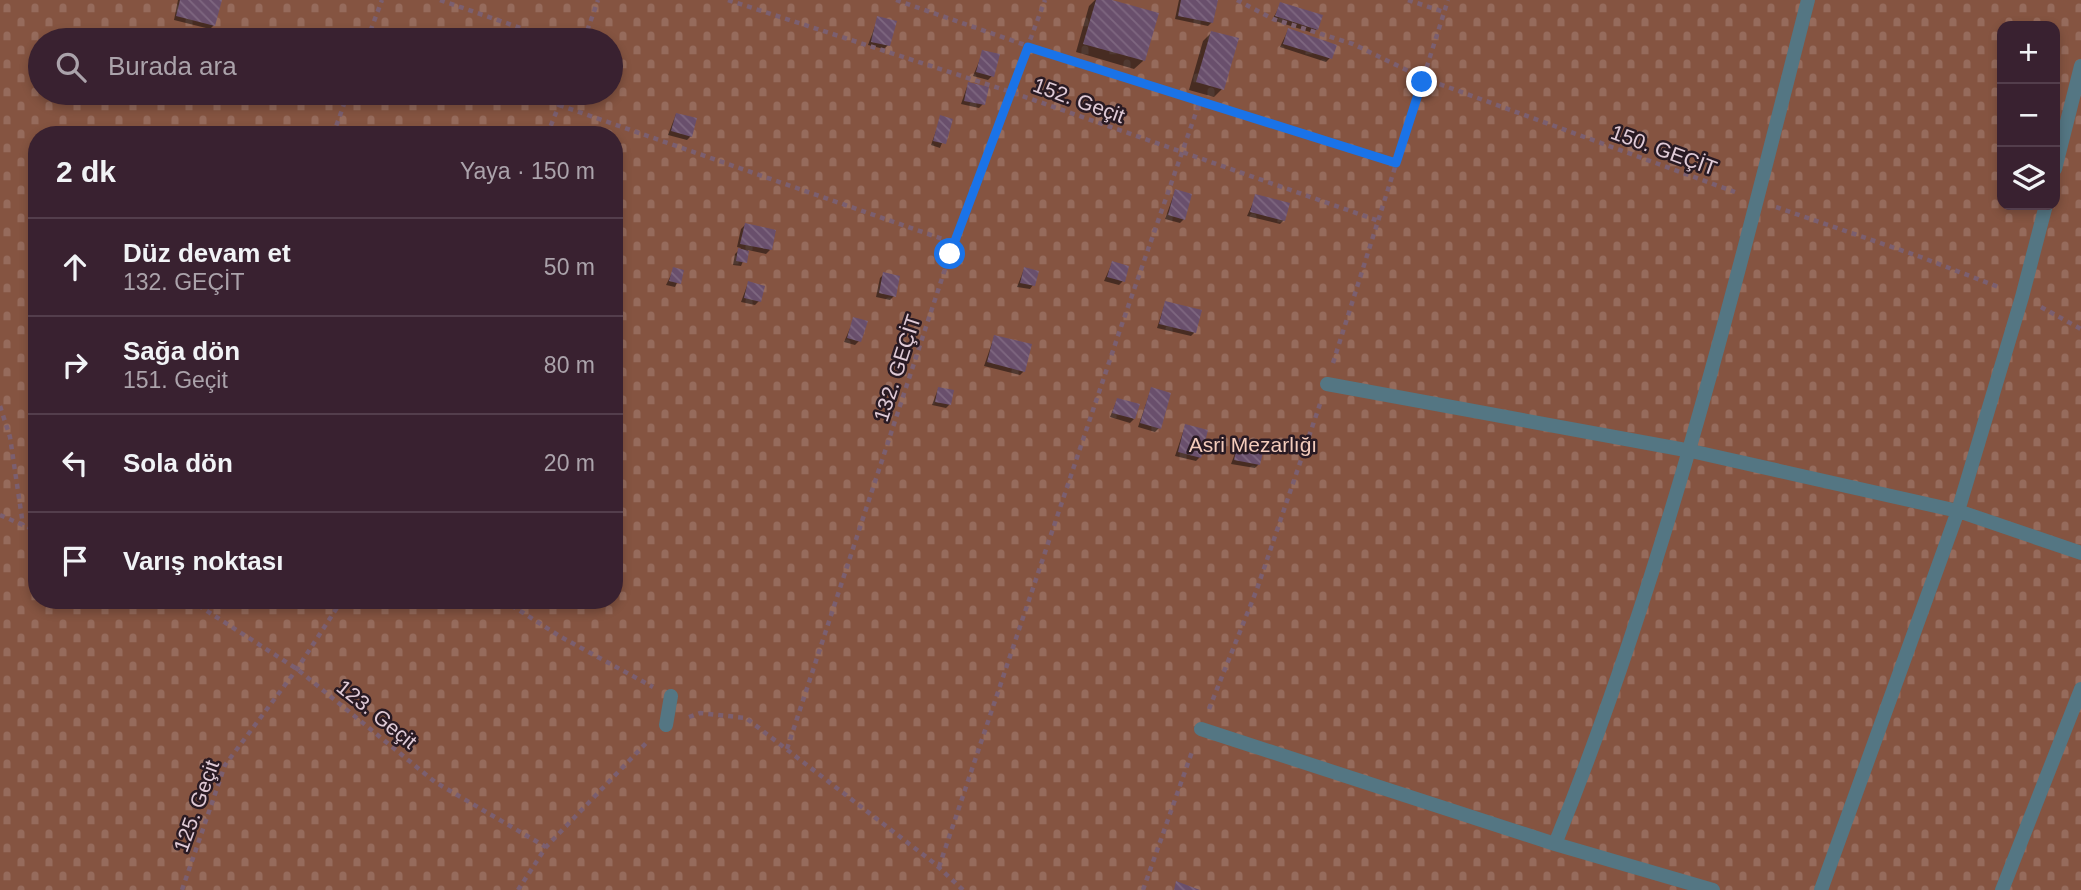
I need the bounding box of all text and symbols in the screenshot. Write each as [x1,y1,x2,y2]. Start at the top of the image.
map controls [1997,21,2060,210]
button: + [1997,21,2060,84]
search box [28,28,623,105]
icon: search [52,48,90,86]
text: Burada ara [108,51,237,81]
route end [1406,66,1437,97]
street label: 152. Geçit [1030,73,1128,127]
button: − [1997,84,2060,147]
street label: 150. GEÇİT [1608,120,1720,180]
button: layers [1997,147,2060,210]
text: 2 dk [56,155,116,188]
text: Yaya · 150 m [460,158,595,184]
text: Düz devam et [123,238,291,268]
route start [934,238,965,269]
icon: ahead [56,248,94,286]
text: 50 m [544,254,595,280]
text: 132. GEÇİT [123,269,244,295]
street label: 132. GEÇİT [869,312,925,424]
text: Sağa dön [123,336,240,366]
icon: right [56,346,94,384]
text: 80 m [544,352,595,378]
text: 151. Geçit [123,367,228,393]
park label: Asri Mezarlığı [1189,433,1317,456]
icon: left [56,444,94,482]
text: Sola dön [123,448,233,478]
text: 20 m [544,450,595,476]
icon: arrive [56,542,94,580]
text: Varış noktası [123,546,283,576]
street label: 123. Geçit [333,675,422,753]
street label: 125. Geçit [169,757,223,855]

